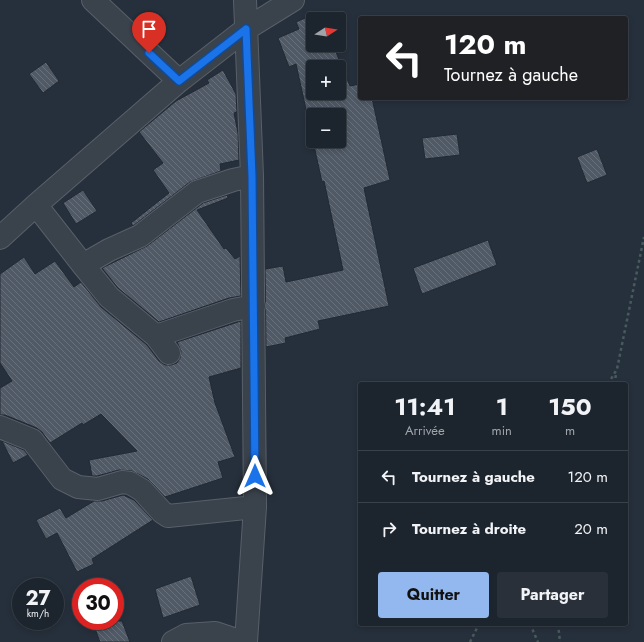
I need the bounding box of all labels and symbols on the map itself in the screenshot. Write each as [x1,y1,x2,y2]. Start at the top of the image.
pin [132,12,166,53]
north arrow [306,12,346,52]
position arrow [234,455,276,497]
speed limit sign: 30 [72,578,124,630]

